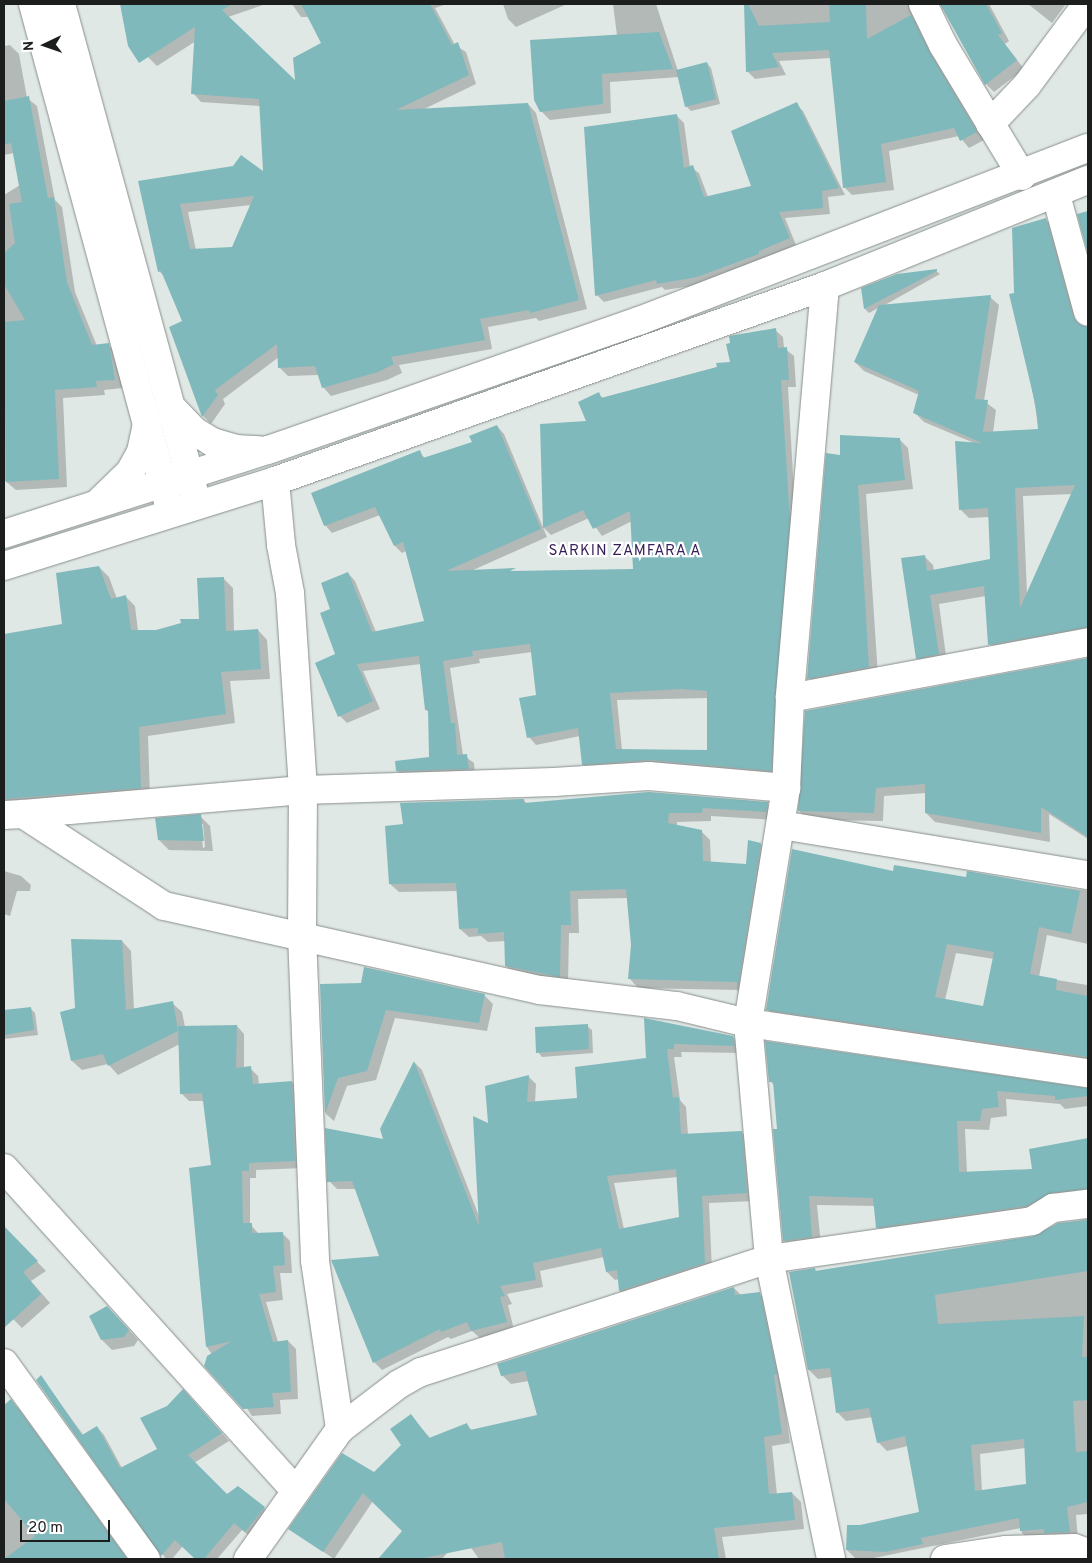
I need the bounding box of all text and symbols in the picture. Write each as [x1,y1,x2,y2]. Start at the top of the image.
north arrow [20,20,70,70]
text: N [21,40,38,51]
district label: SARKIN ZAMFARA A [546,543,704,561]
scale bar [22,1510,112,1542]
text: 20 m [28,1519,63,1538]

